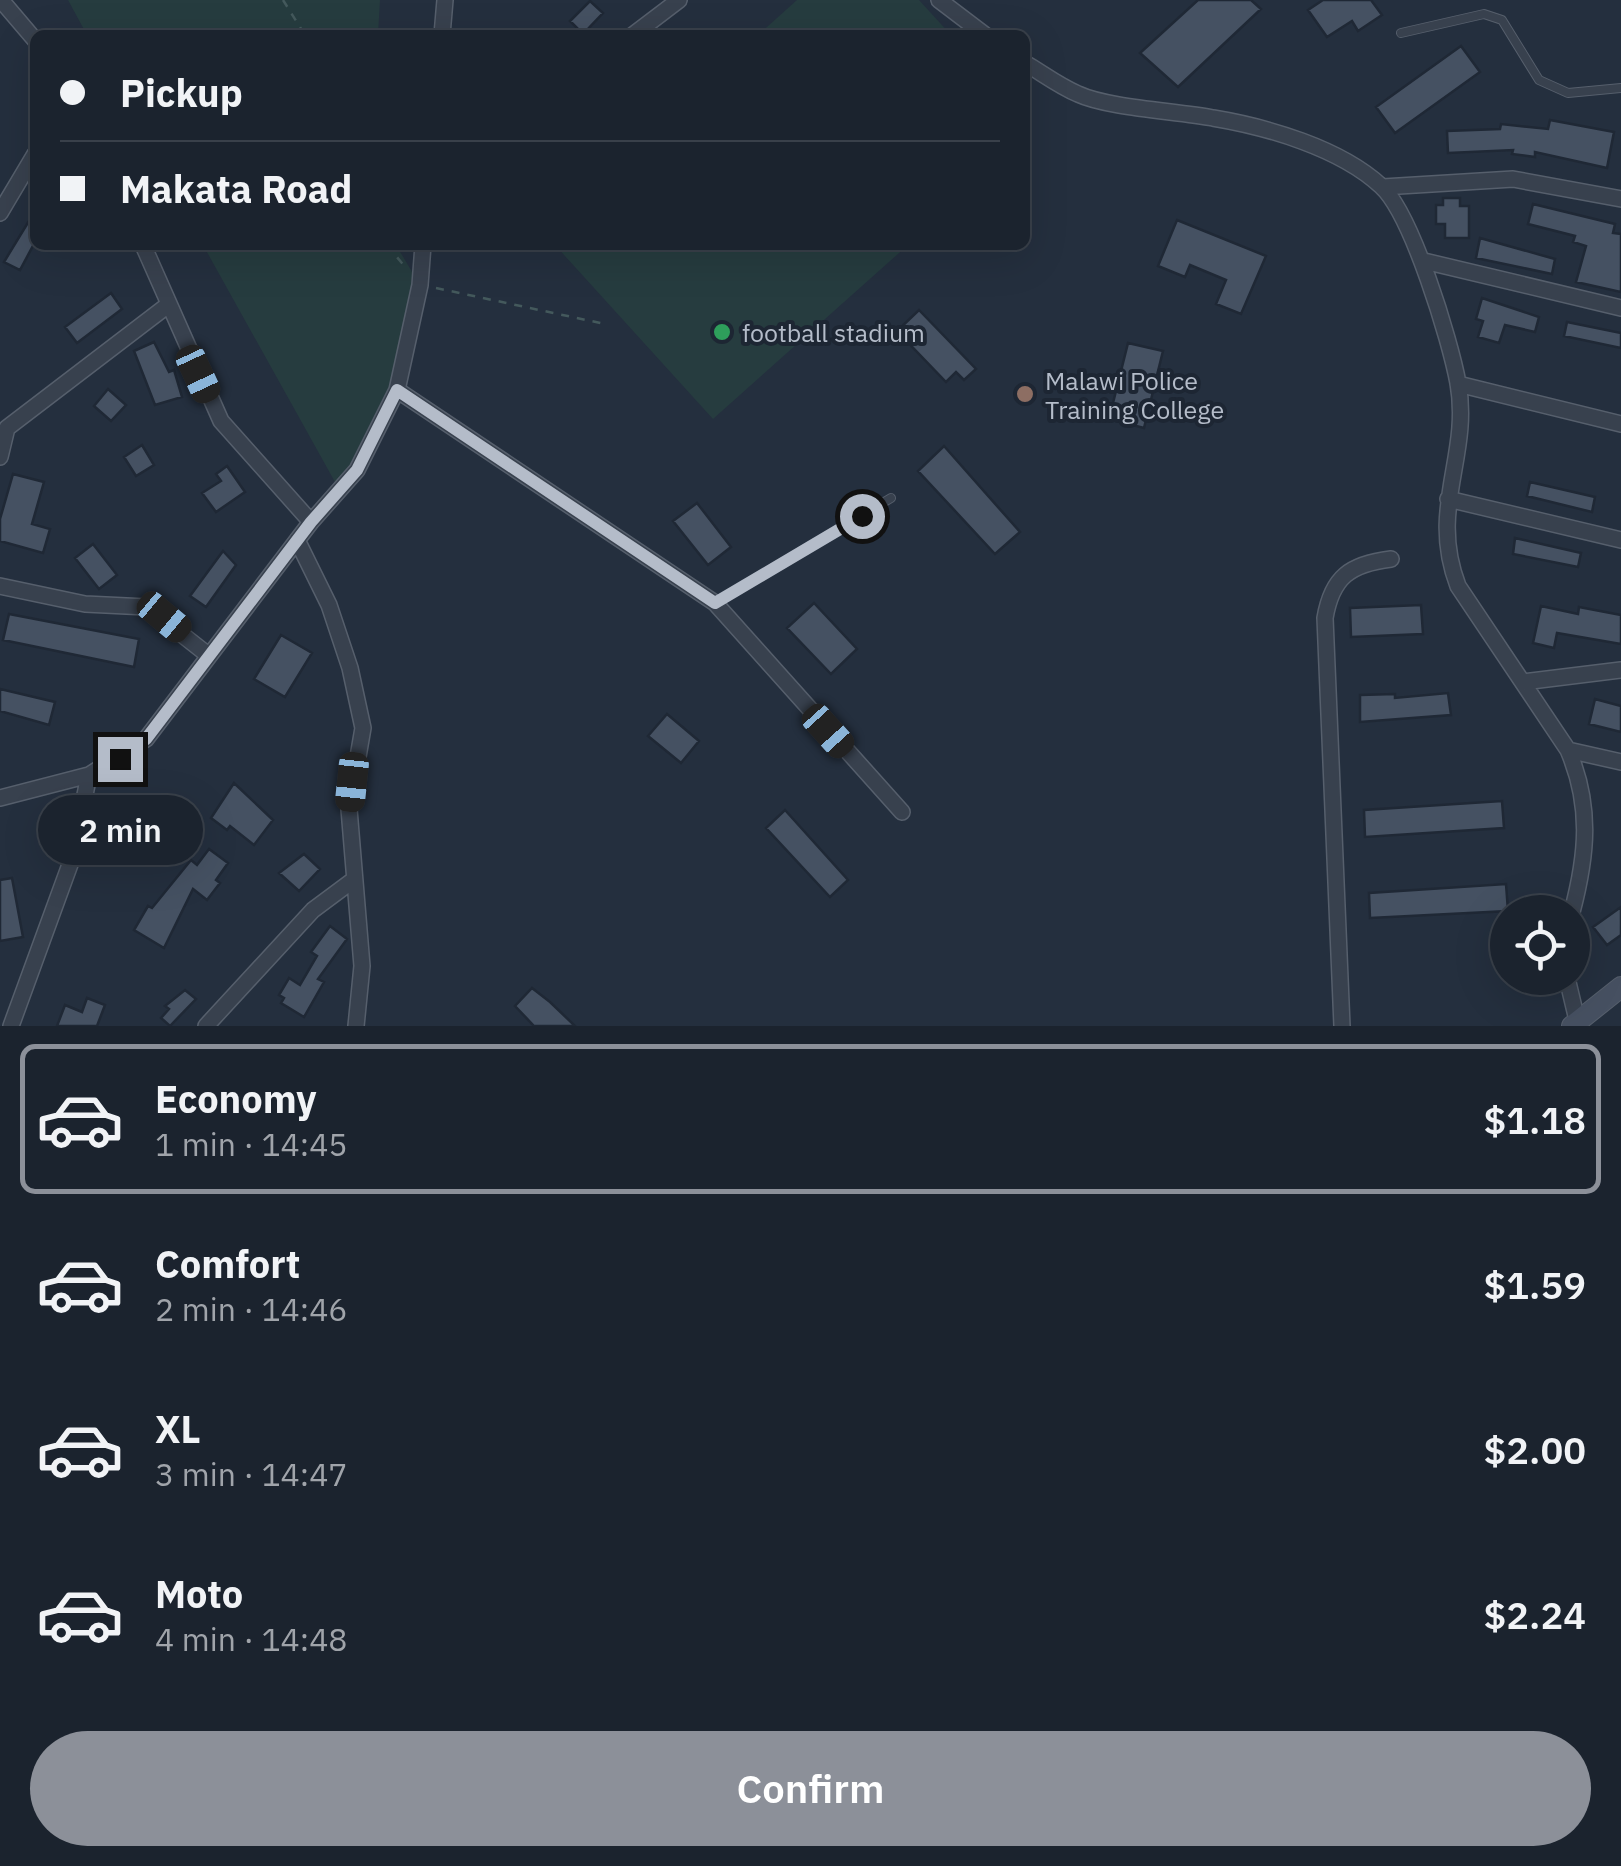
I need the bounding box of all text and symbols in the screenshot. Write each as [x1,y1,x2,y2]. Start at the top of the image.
text: Pickup [120,68,243,117]
text: Makata Road [120,164,352,213]
place label: football stadium [742,316,925,349]
marker: football stadium [711,321,733,343]
car [172,340,224,408]
place label: Malawi Police Training College [1045,364,1224,426]
marker: Malawi Police Training College [1014,383,1036,405]
route start [840,494,885,539]
car [131,586,197,648]
car [797,699,859,763]
route end [98,737,143,782]
car [334,751,370,813]
callout: 2 min [38,794,202,864]
text: 2 min [79,809,162,851]
map controls [1490,895,1590,995]
button: locate [1490,895,1590,995]
icon: car [35,1074,125,1164]
text: Economy [155,1074,317,1123]
text: $1.18 [1483,1095,1586,1144]
text: 1 min · 14:45 [155,1123,348,1165]
icon: car [35,1239,125,1329]
text: Comfort [155,1239,300,1288]
text: $1.59 [1483,1260,1586,1309]
text: 2 min · 14:46 [155,1288,348,1330]
icon: car [35,1404,125,1494]
text: XL [155,1404,201,1453]
text: $2.00 [1483,1425,1586,1474]
text: 3 min · 14:47 [155,1453,348,1495]
icon: car [35,1569,125,1659]
text: Moto [155,1569,243,1618]
text: $2.24 [1483,1590,1586,1639]
text: 4 min · 14:48 [155,1618,348,1660]
button: Confirm [30,1731,1591,1846]

